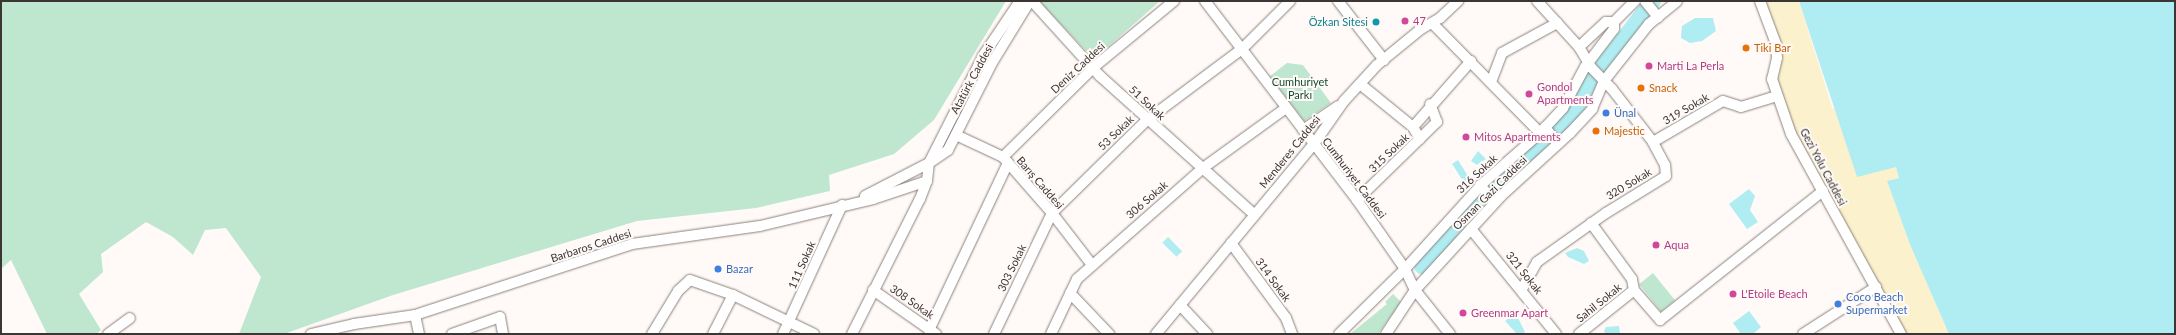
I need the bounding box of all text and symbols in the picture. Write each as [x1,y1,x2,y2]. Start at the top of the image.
place label: 47 [1413,14,1426,28]
place label: Özkan Sitesi [1309,15,1368,29]
marker: 47 [1400,16,1410,26]
marker: Özkan Sitesi [1371,17,1381,27]
street label: Deniz Caddesi [1048,40,1108,96]
place label: Tiki Bar [1754,41,1791,55]
street label: Atatürk Caddesi [948,42,996,116]
marker: Tiki Bar [1741,43,1751,53]
place label: Marti La Perla [1657,59,1724,73]
marker: Marti La Perla [1644,61,1654,71]
park label: Cumhuriyet Parkı [1272,76,1328,102]
place label: Gondol Apartments [1537,81,1594,107]
place label: Snack [1649,81,1677,95]
street label: 51 Sokak [1126,83,1168,123]
marker: Snack [1636,83,1646,93]
marker: Gondol Apartments [1524,89,1534,99]
street label: 319 Sokak [1661,91,1711,127]
place label: Ünal [1614,106,1636,120]
marker: Ünal [1601,108,1611,118]
street label: 53 Sokak [1095,113,1137,153]
street label: Menderes Caddesi [1257,113,1323,191]
place label: Majestic [1604,124,1645,138]
marker: Majestic [1591,126,1601,136]
street label: Gezi Yolu Caddesi [1797,126,1849,208]
place label: Mitos Apartments [1474,130,1561,144]
street label: 315 Sokak [1366,131,1412,175]
marker: Mitos Apartments [1461,132,1471,142]
street label: Cumhuriyet Caddesi [1319,135,1389,221]
street label: 316 Sokak [1454,152,1500,196]
street label: Osman Gazi Caddesi [1450,153,1530,233]
street label: Barış Caddesi [1014,154,1066,212]
street label: 320 Sokak [1604,165,1654,203]
street label: 306 Sokak [1124,178,1170,222]
street label: Barbaros Caddesi [549,227,633,265]
place label: Aqua [1664,238,1689,252]
street label: 111 Sokak [786,239,818,291]
marker: Aqua [1651,240,1661,250]
street label: 303 Sokak [995,242,1029,294]
street label: 321 Sokak [1503,249,1545,297]
street label: 314 Sokak [1253,256,1293,304]
place label: Bazar [726,262,753,276]
marker: Bazar [713,264,723,274]
street label: Sahil Sokak [1574,281,1624,325]
street label: 308 Sokak [887,282,937,322]
place label: L'Etoile Beach [1741,287,1808,301]
marker: L'Etoile Beach [1728,289,1738,299]
place label: Coco Beach Supermarket [1846,291,1907,317]
marker: Coco Beach Supermarket [1833,299,1843,309]
place label: Greenmar Apart [1471,306,1549,320]
marker: Greenmar Apart [1458,308,1468,318]

